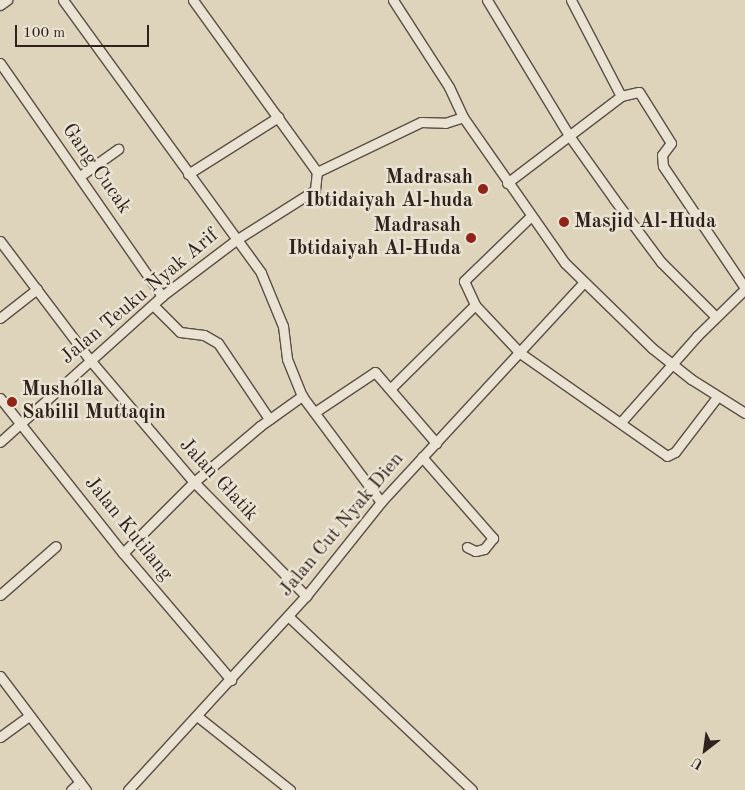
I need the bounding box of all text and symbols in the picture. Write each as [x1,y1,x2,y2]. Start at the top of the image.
scale bar [18,15,151,47]
text: 100 m [23,26,65,41]
street label: Gang Cucak [56,119,136,219]
place label: Madrasah Ibtidaiyah Al-huda [305,166,473,213]
marker: Madrasah Ibtidaiyah Al-huda [477,183,489,195]
place label: Masjid Al-Huda [574,210,716,234]
place label: Madrasah Ibtidaiyah Al-Huda [288,215,461,262]
marker: Masjid Al-Huda [558,216,570,228]
street label: Jalan Teuku Nyak Arif [56,224,224,370]
marker: Madrasah Ibtidaiyah Al-Huda [465,232,477,244]
place label: Musholla Sabilil Muttaqin [22,379,166,426]
marker: Musholla Sabilil Muttaqin [6,396,18,408]
street label: Jalan Glatik [173,433,263,527]
street label: Jalan Cut Nyak Dien [275,448,409,602]
street label: Jalan Kutilang [79,472,177,586]
north arrow [680,725,730,775]
text: U [689,754,706,772]

